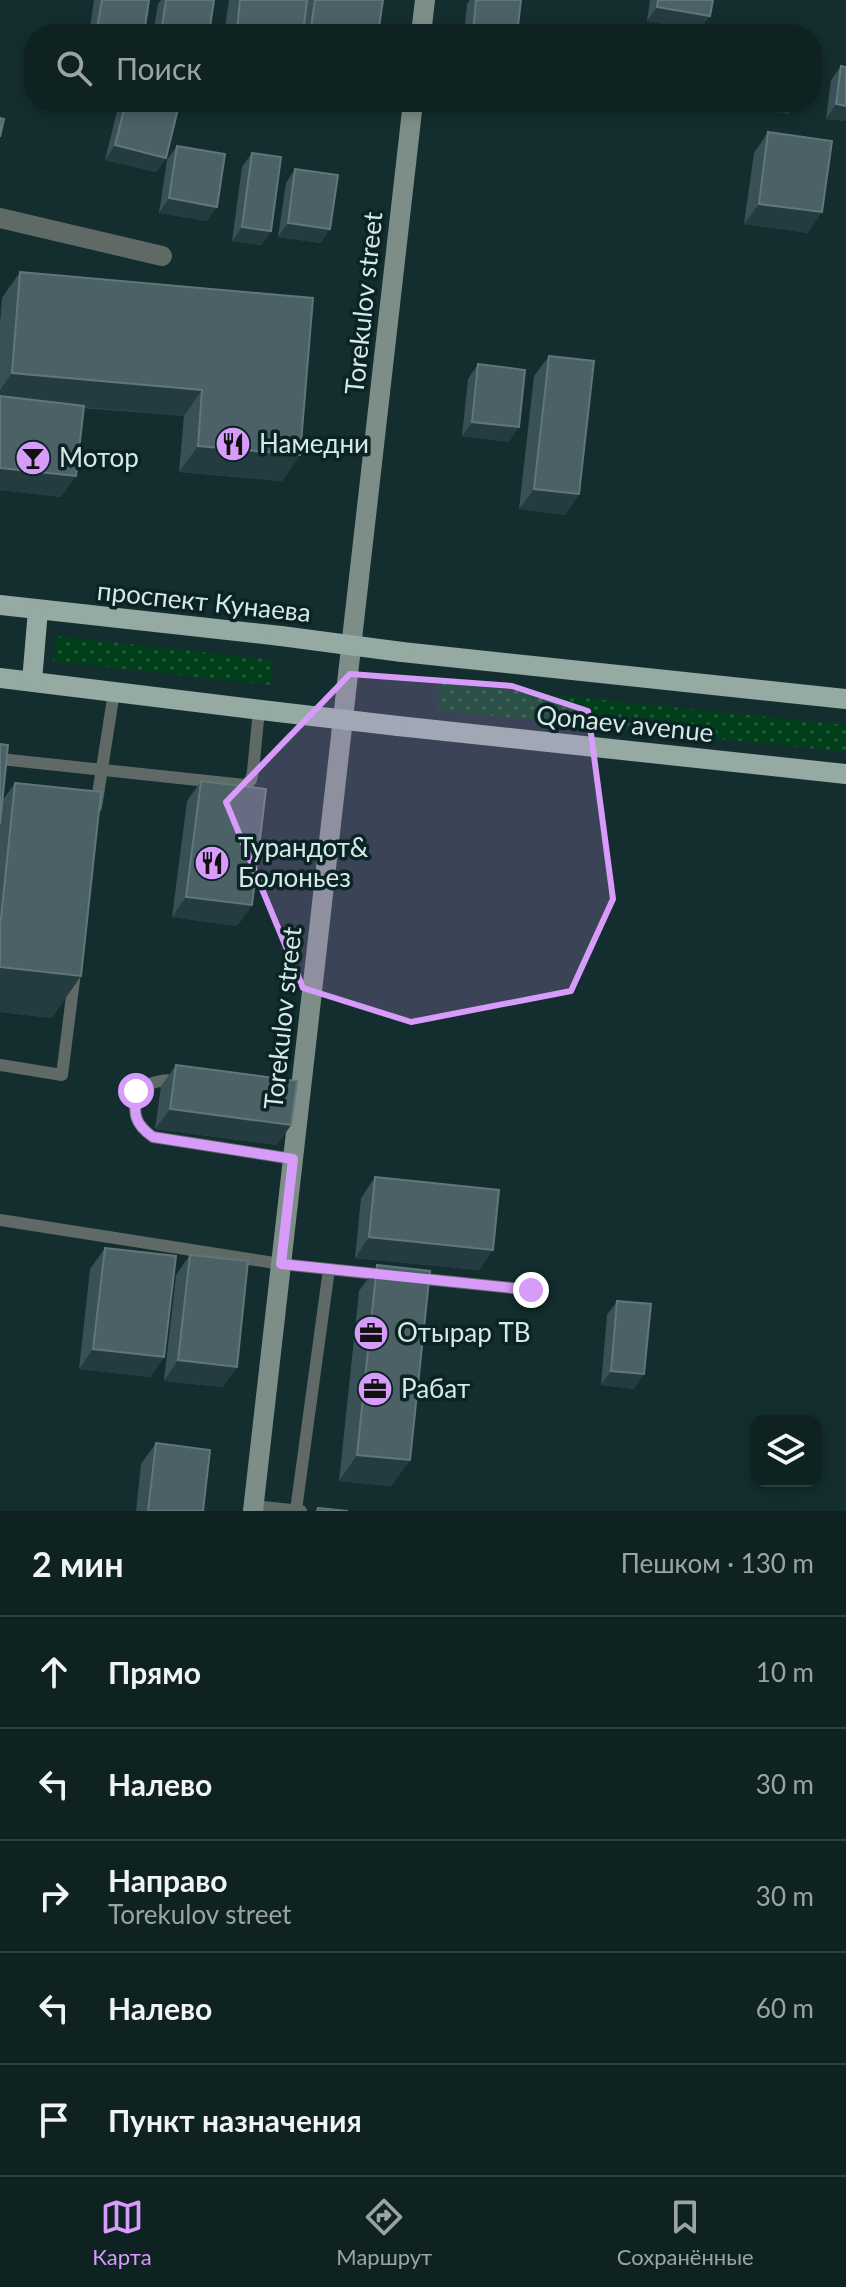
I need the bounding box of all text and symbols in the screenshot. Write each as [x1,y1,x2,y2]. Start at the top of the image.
search box [24,24,822,112]
icon: search [52,46,96,90]
text: Поиск [116,50,202,86]
street label: Torekulov street [338,209,389,396]
restaurant icon: Намедни [214,425,252,463]
place label: Намедни [259,427,369,459]
bar icon: Мотор [14,439,52,477]
place label: Мотор [59,441,139,473]
street label: проспект Кунаева [96,574,312,628]
street label: Qonaev avenue [535,698,715,748]
place label: Турандот& Болоньез [238,831,369,893]
restaurant icon: Турандот& Болоньез [193,844,231,882]
street label: Torekulov street [257,924,308,1111]
route start [118,1073,154,1109]
route end [513,1272,549,1308]
office icon: Отырар ТВ [352,1314,390,1352]
place label: Отырар ТВ [397,1316,531,1348]
office icon: Рабат [356,1370,394,1408]
place label: Рабат [401,1372,470,1404]
map controls [750,1415,822,1487]
button: layers [750,1415,822,1487]
text: 2 мин [32,1543,124,1584]
text: Пешком · 130 m [621,1547,814,1579]
icon: ahead [32,1650,76,1694]
text: Прямо [108,1654,201,1690]
text: 10 m [756,1656,814,1688]
icon: left [32,1762,76,1806]
text: Налево [108,1766,212,1802]
text: 30 m [756,1768,814,1800]
text: Направо [108,1862,228,1898]
icon: right [32,1874,76,1918]
text: 30 m [756,1880,814,1912]
text: Torekulov street [108,1898,291,1930]
icon: left [32,1986,76,2030]
text: Налево [108,1990,212,2026]
text: 60 m [756,1992,814,2024]
icon: arrive [32,2098,76,2142]
text: Пункт назначения [108,2102,362,2138]
tab: Карта [92,2195,152,2270]
tab: Маршрут [336,2195,432,2270]
tab: Сохранённые [617,2195,754,2270]

